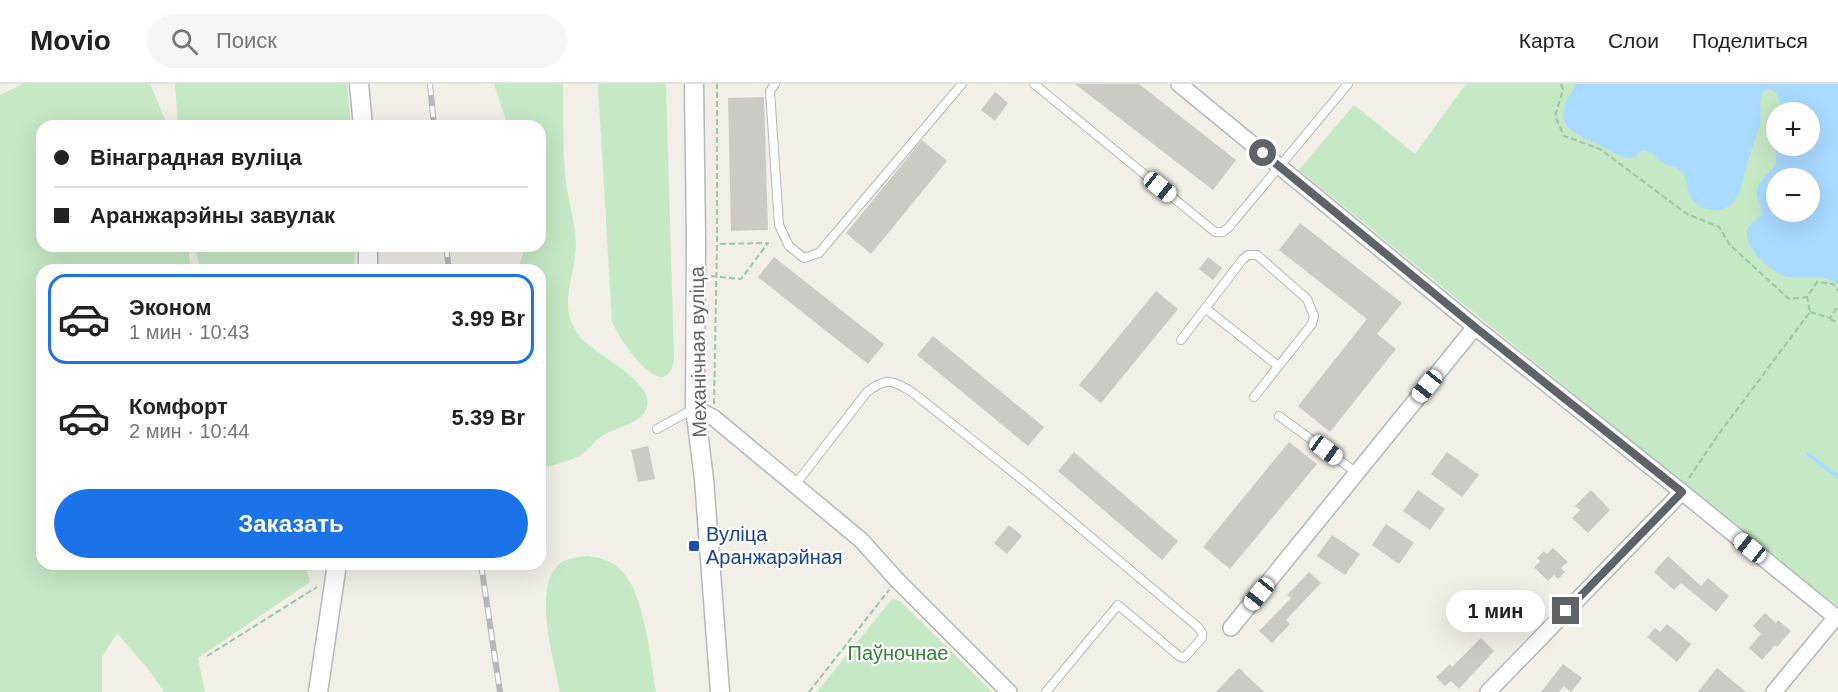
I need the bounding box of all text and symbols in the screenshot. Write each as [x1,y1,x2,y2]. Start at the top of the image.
search box [147,14,567,68]
text: Movio [30,25,111,56]
icon: search [168,25,201,58]
text: Поиск [216,28,277,53]
text: Карта [1519,29,1575,52]
text: Слои [1608,29,1659,52]
text: Поделиться [1692,29,1808,52]
map controls [1766,102,1820,222]
button: + [1766,102,1820,156]
route start [1249,139,1276,166]
text: Вінаградная вуліца [90,145,302,170]
button: − [1766,168,1820,222]
car [1140,169,1180,205]
text: Аранжарэйны завулак [90,203,335,228]
street label: Механічная вуліца [685,265,710,438]
icon: car [57,292,111,346]
text: Эконом [129,295,212,320]
text: 3.99 Br [452,306,525,331]
text: 1 мин · 10:43 [129,321,249,343]
car [1409,366,1445,406]
icon: car [57,391,111,445]
text: Комфорт [129,394,228,419]
text: 5.39 Br [452,405,525,430]
text: 2 мин · 10:44 [129,420,249,442]
car [1306,432,1346,468]
button: Заказать [54,489,528,558]
place label: Вуліца Аранжарэйная [706,523,843,568]
car [1730,530,1770,566]
marker: Вуліца Аранжарэйная [687,539,701,553]
car [1241,574,1277,614]
callout: 1 мин [1446,590,1545,632]
route end [1552,597,1579,624]
text: 1 мин [1468,600,1523,622]
park label: Паўночнае [848,642,948,664]

